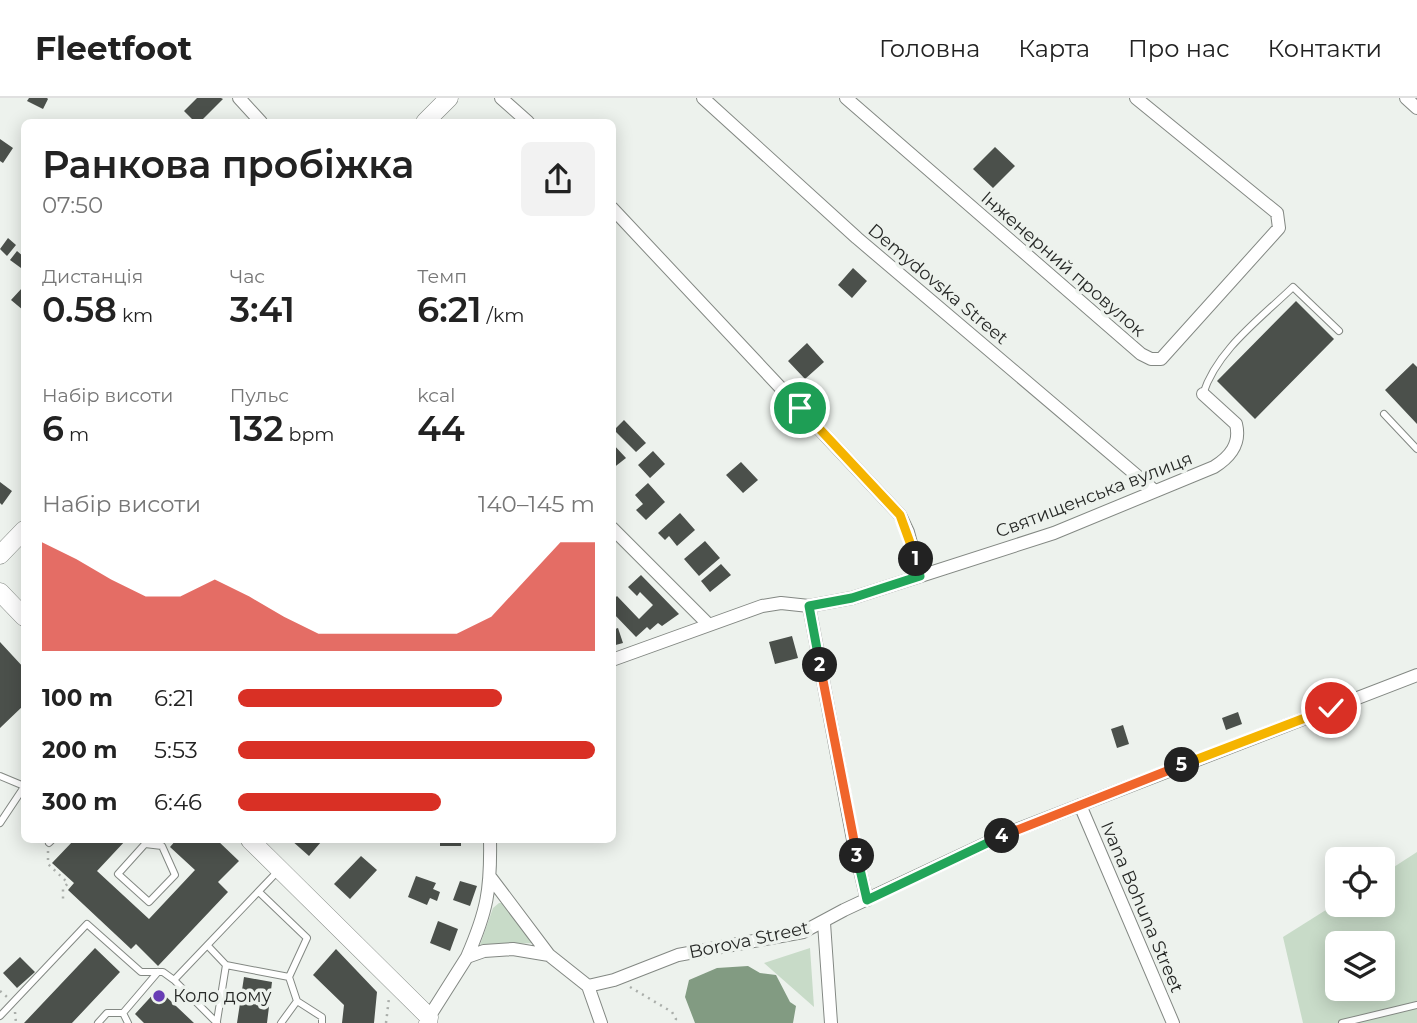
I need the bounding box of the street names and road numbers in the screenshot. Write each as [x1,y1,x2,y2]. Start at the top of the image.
street label: Інженерний провулок [976,187,1150,342]
street label: Demydovska Street [864,219,1012,349]
street label: Святищенська вулиця [993,447,1195,543]
street label: Ivana Bohuna Street [1096,818,1188,996]
street label: Borova Street [687,917,811,963]

